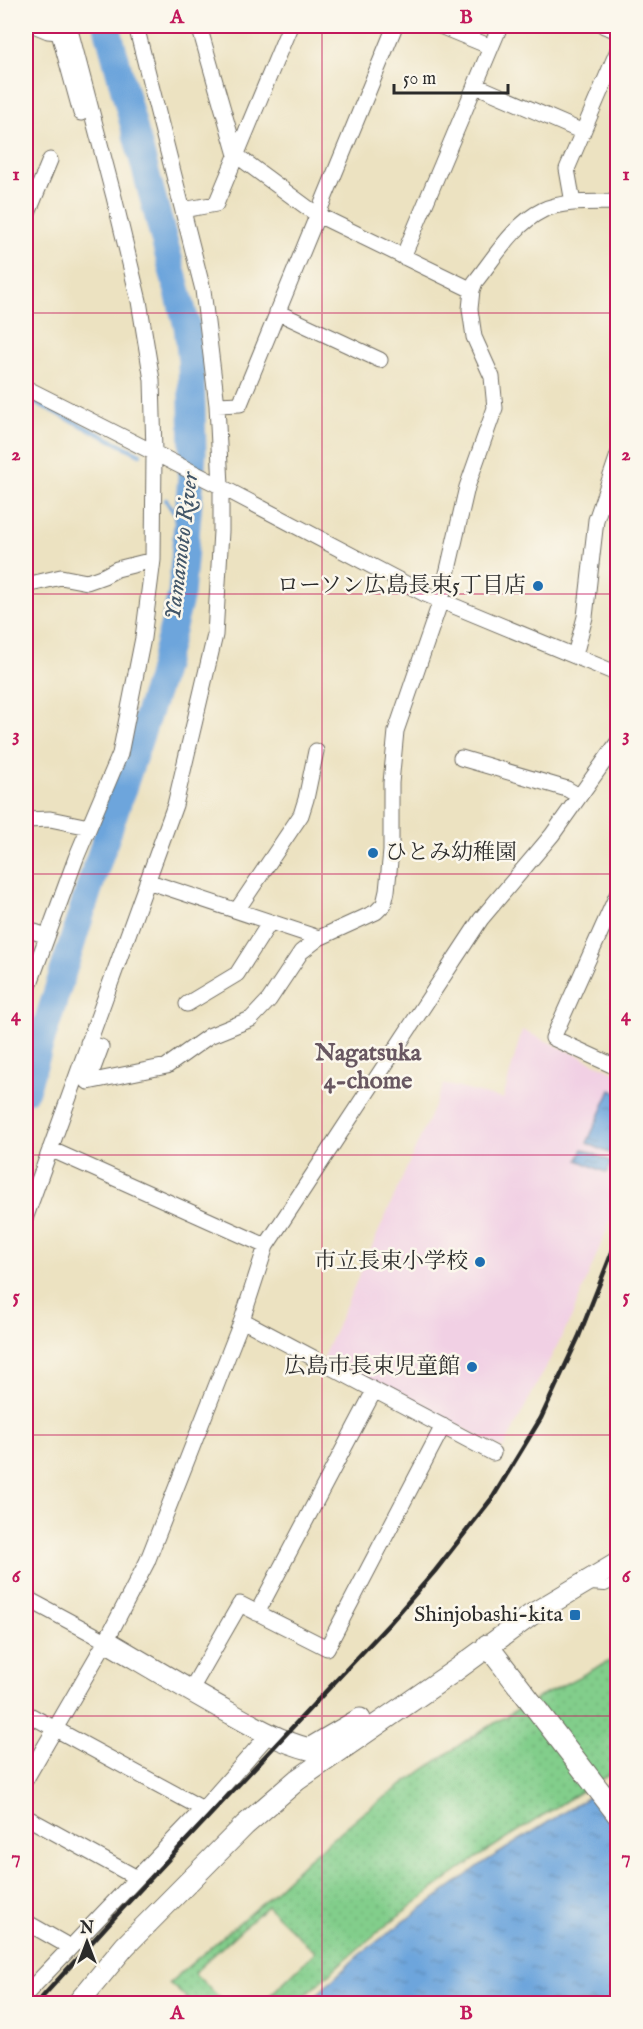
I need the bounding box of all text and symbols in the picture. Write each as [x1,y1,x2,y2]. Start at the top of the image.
text: A [169,5,185,30]
text: B [459,5,473,30]
scale bar [394,57,508,95]
text: 50 m [403,68,436,91]
text: 1 [12,162,20,187]
text: 1 [622,162,630,187]
text: 2 [11,442,21,467]
text: 2 [621,442,631,467]
water label: Yamamoto River [158,469,207,621]
place label: ローソン広島長束5丁目店 [277,572,526,600]
marker: ローソン広島長束5丁目店 [531,579,545,593]
text: 3 [12,723,20,748]
text: 3 [622,723,630,748]
place label: ひとみ幼稚園 [385,839,517,867]
marker: ひとみ幼稚園 [366,846,380,860]
text: 4 [11,1003,22,1028]
text: 4 [621,1003,632,1028]
district label: Nagatsuka 4-chome [314,1038,422,1097]
place label: 市立長束小学校 [314,1248,468,1276]
marker: 市立長束小学校 [473,1255,487,1269]
text: 5 [12,1284,20,1309]
text: 5 [622,1284,630,1309]
place label: 広島市長束児童館 [284,1353,460,1381]
marker: 広島市長束児童館 [465,1360,479,1374]
text: 6 [12,1564,22,1589]
text: 6 [622,1564,632,1589]
place label: Shinjobashi-kita [414,1601,563,1629]
marker: Shinjobashi-kita [568,1608,582,1622]
text: 7 [11,1845,21,1870]
text: 7 [621,1845,631,1870]
north arrow [57,1912,117,1972]
text: N [79,1919,94,1939]
text: A [169,2001,185,2026]
text: B [459,2001,473,2026]

